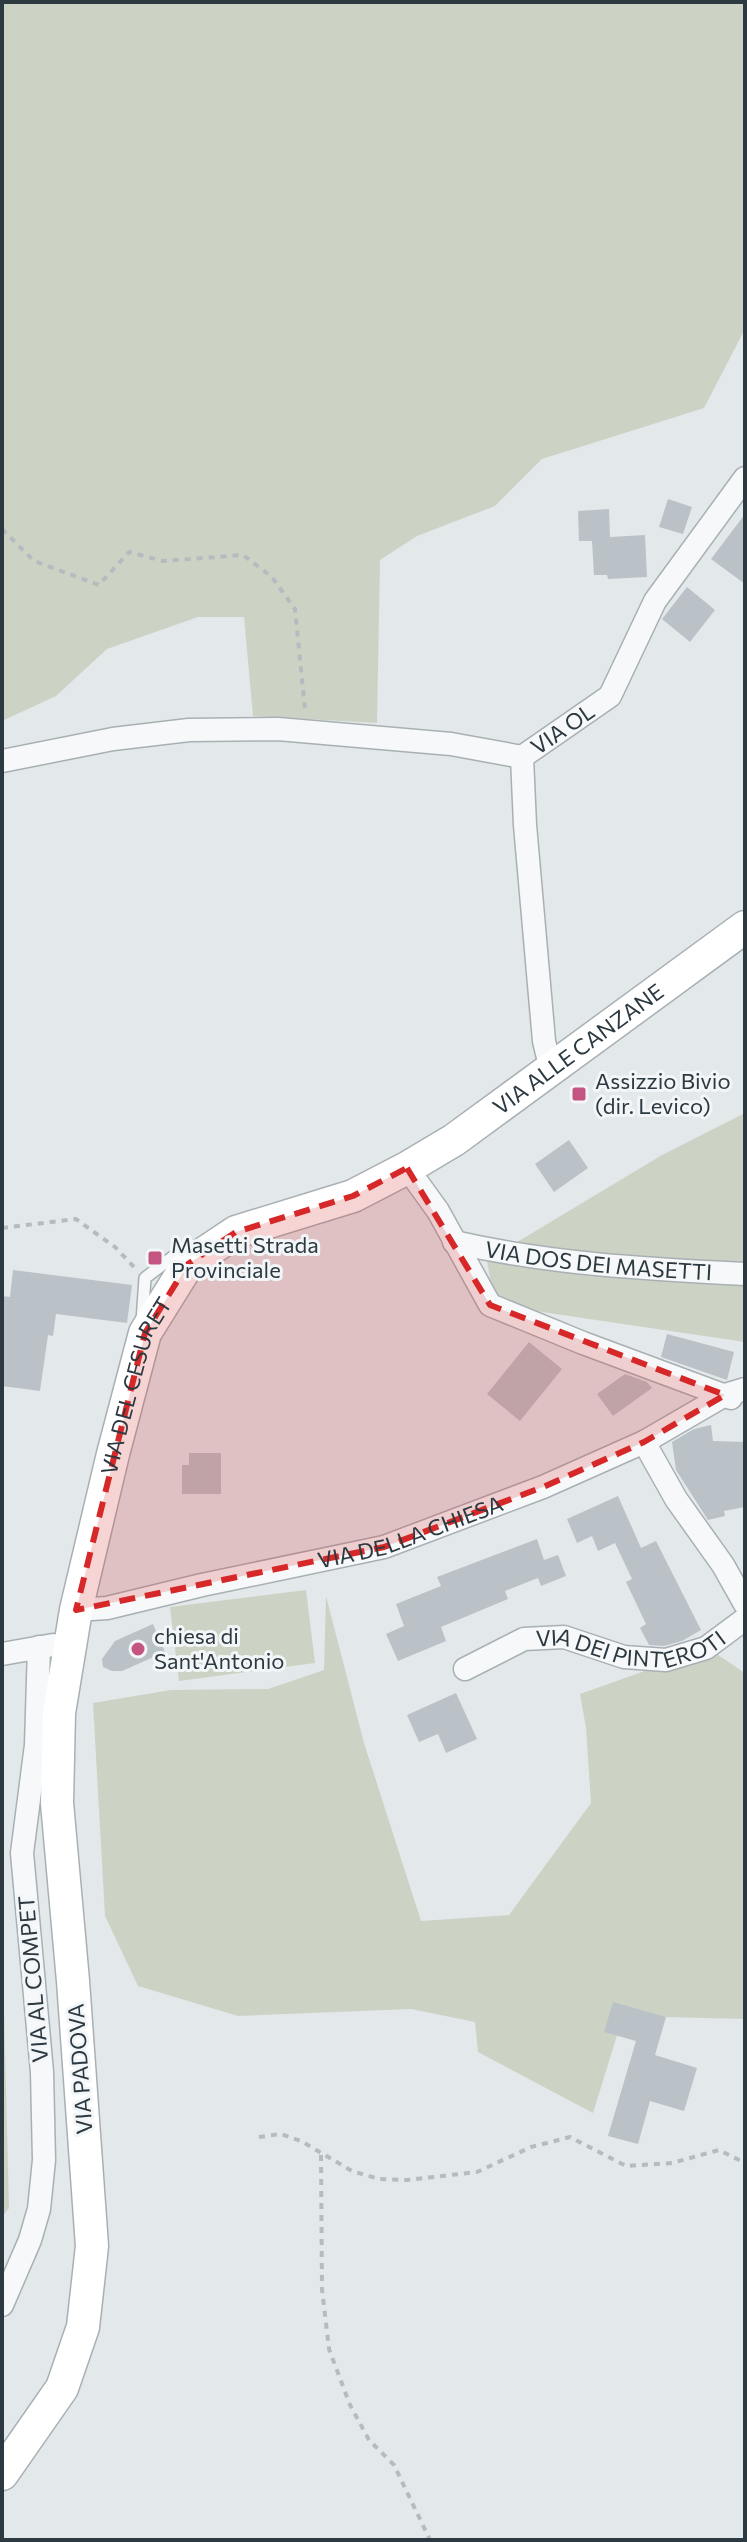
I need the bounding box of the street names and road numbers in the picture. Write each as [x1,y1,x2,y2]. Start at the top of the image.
street label: VIA OL [525,697,599,760]
street label: VIA ALLE CANZANE [487,977,669,1120]
street label: VIA DOS DEI MASETTI [483,1235,713,1285]
street label: VIA DEL CESURET [95,1292,177,1477]
street label: VIA DELLA CHIESA [315,1489,506,1574]
street label: VIA DEI PINTEROTI [535,1622,730,1673]
street label: VIA AL COMPET [12,1895,53,2064]
street label: VIA PADOVA [61,2003,98,2135]

